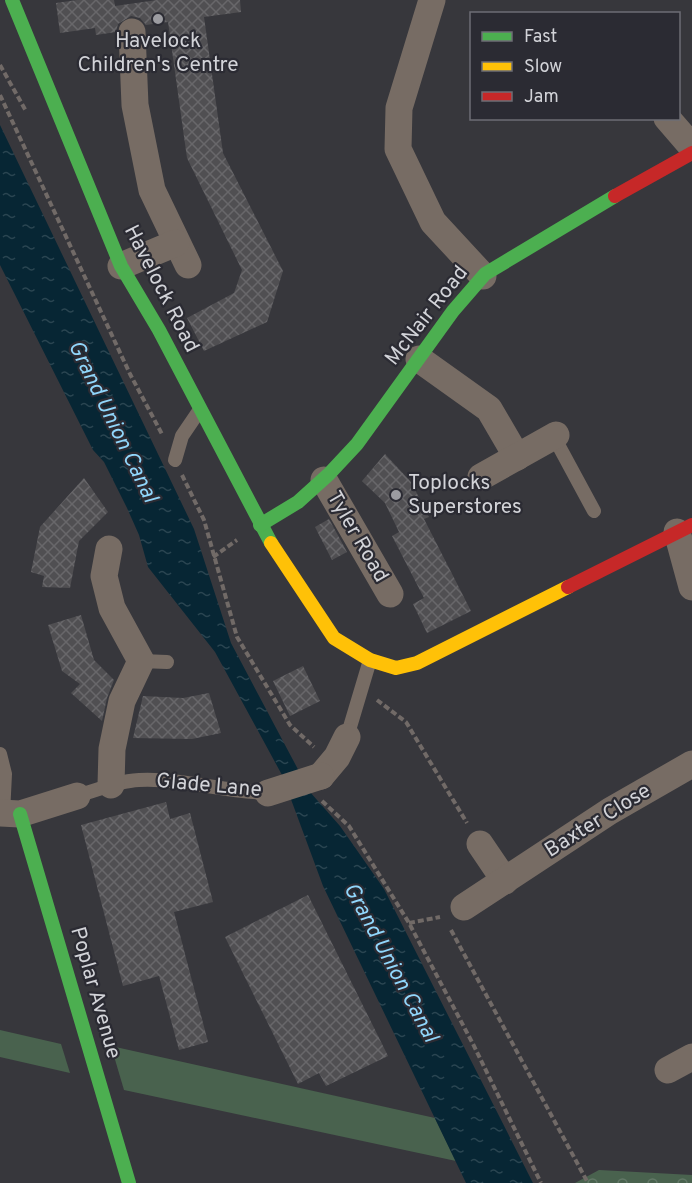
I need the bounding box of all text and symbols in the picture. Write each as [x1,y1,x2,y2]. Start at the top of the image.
marker: Havelock Children's Centre [151,12,165,26]
legend [470,12,680,120]
text: Fast [524,26,557,49]
place label: Havelock Children's Centre [77,28,239,79]
text: Slow [524,56,562,79]
text: Jam [524,86,559,109]
street label: Havelock Road [117,221,205,357]
street label: McNair Road [379,261,475,371]
water label: Grand Union Canal [61,337,164,509]
place label: Toplocks Superstores [408,470,522,521]
street label: Tyler Road [320,486,394,588]
marker: Toplocks Superstores [389,488,403,502]
street label: Glade Lane [155,768,263,804]
street label: Baxter Close [540,778,656,864]
water label: Grand Union Canal [337,879,444,1049]
street label: Poplar Avenue [63,924,127,1062]

